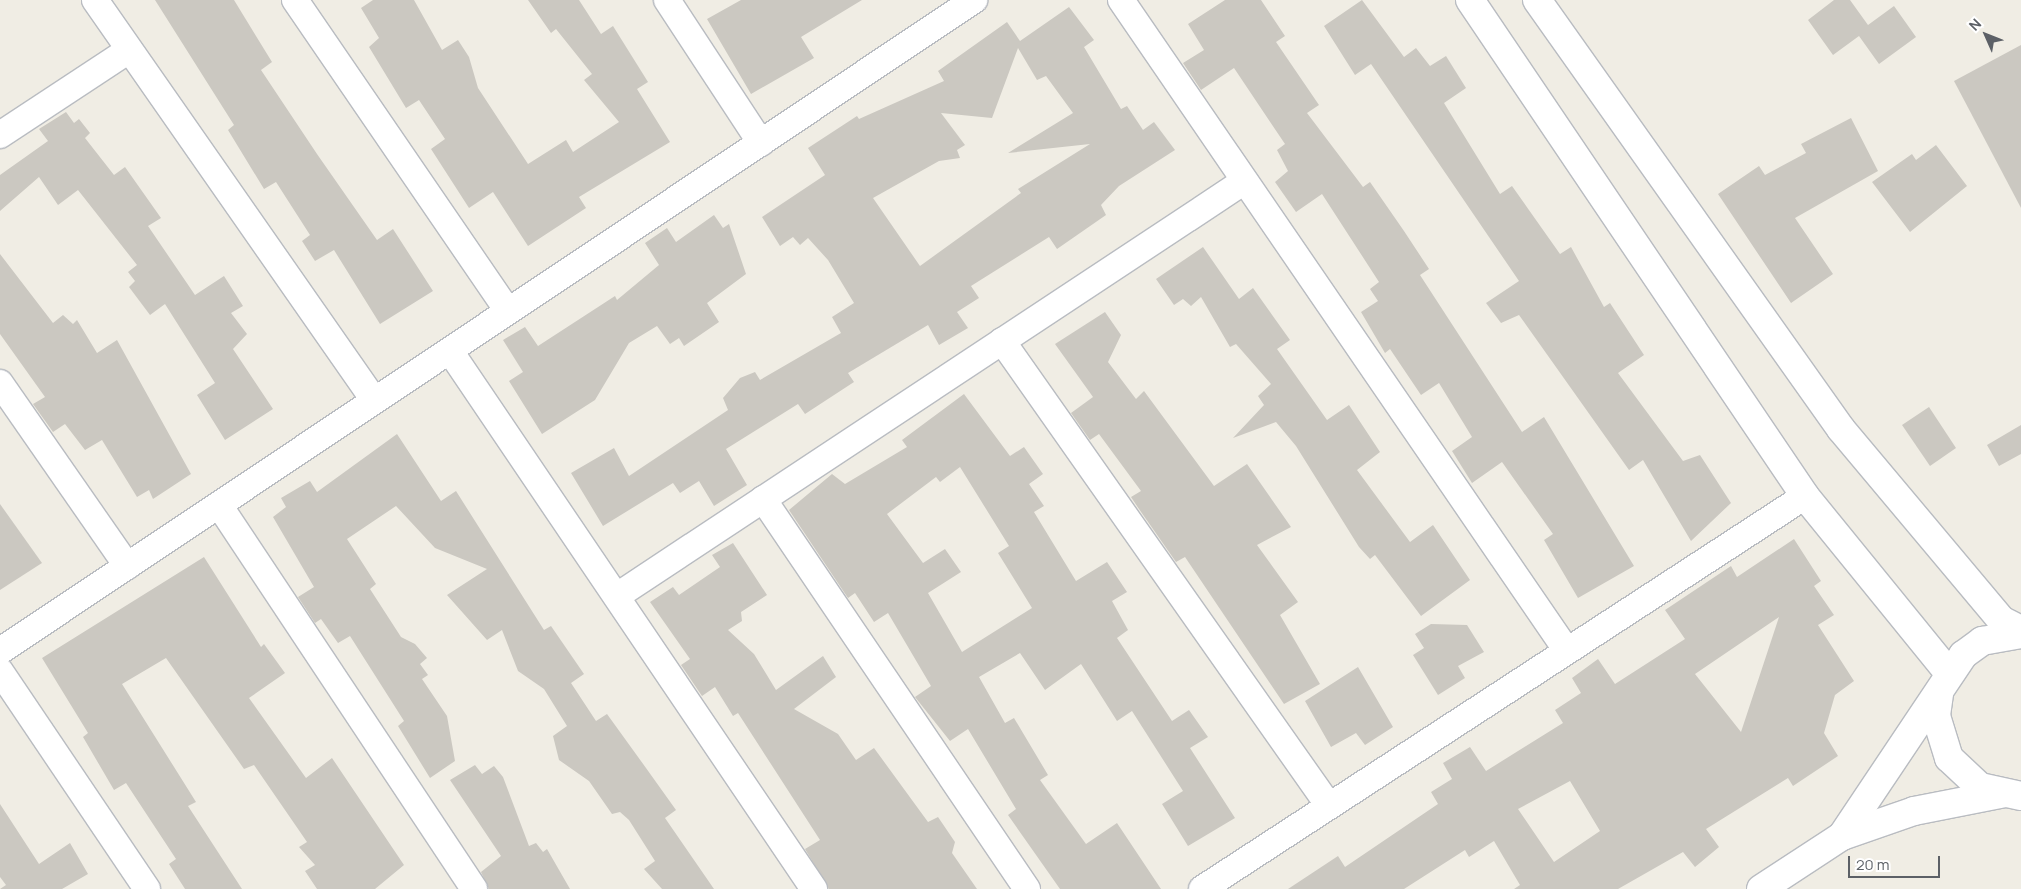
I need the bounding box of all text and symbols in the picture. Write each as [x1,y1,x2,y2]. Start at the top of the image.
north arrow [1961,10,2011,60]
text: N [1965,14,1985,34]
scale bar [1851,846,1944,878]
text: 20 m [1856,854,1889,875]

